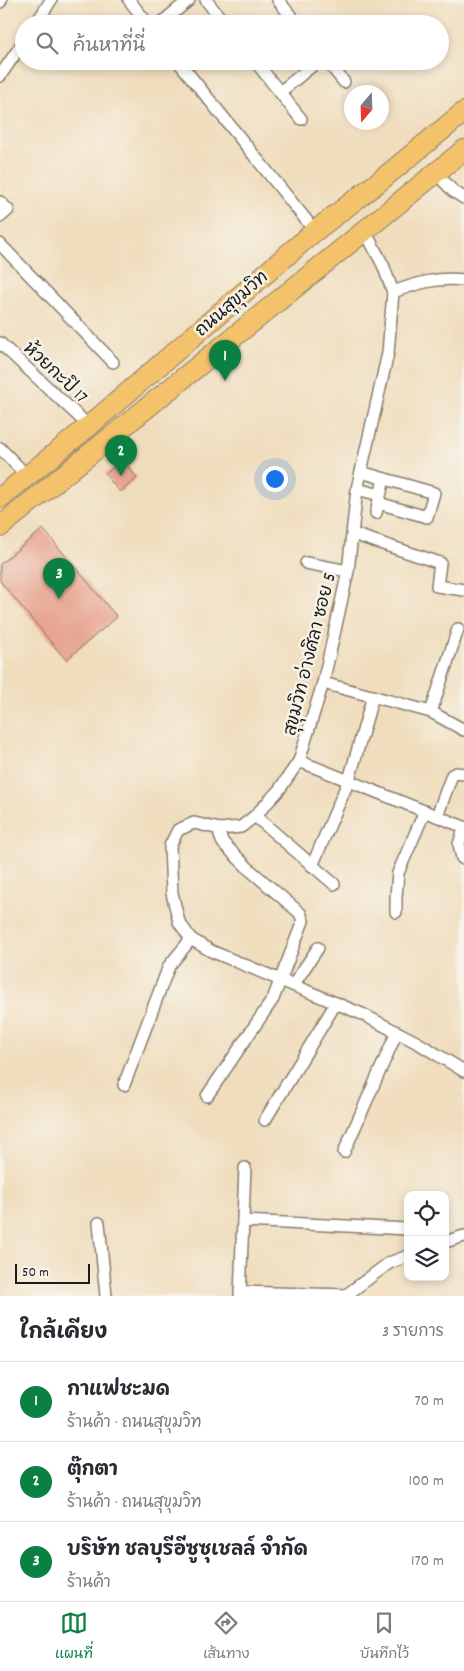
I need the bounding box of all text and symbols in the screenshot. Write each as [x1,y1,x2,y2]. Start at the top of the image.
search box [15,15,449,70]
icon: search [33,29,61,57]
text: ค้นหาที่นี่ [73,34,145,61]
north arrow [344,85,389,130]
street label: ถนนสุขุมวิท [190,265,275,344]
street label: ห้วยกะปิ 17 [16,336,94,410]
pin: 1 [209,340,241,381]
pin: 2 [105,435,137,476]
your location [262,466,288,492]
pin: 3 [43,558,75,599]
street label: สุขุมวิท อ่างศิลา ซอย 5 [277,570,344,739]
map controls [404,1191,449,1281]
button: locate [404,1191,449,1236]
button: layers [404,1236,449,1281]
scale bar [15,1261,90,1284]
text: 50 m [22,1263,49,1283]
text: ใกล้เคียง [20,1319,107,1349]
text: 3 รายการ [382,1321,444,1344]
text: กาแฟชะมด [67,1378,170,1405]
text: 1 [34,1390,38,1413]
text: 70 m [414,1390,444,1413]
text: ร้านค้า · ถนนสุขุมวิท [67,1412,202,1435]
text: ตุ๊กตา [67,1458,118,1485]
text: 2 [33,1470,40,1493]
text: 100 m [408,1470,444,1493]
text: ร้านค้า · ถนนสุขุมวิท [67,1492,202,1515]
text: บริษัท ชลบุรีอีซูซุเชลล์ จำกัด [67,1538,308,1565]
text: 3 [32,1550,40,1573]
text: 170 m [411,1550,444,1573]
text: ร้านค้า [67,1572,111,1595]
tab: แผนที่ [55,1609,93,1665]
tab: เส้นทาง [203,1609,249,1665]
tab: บันทึกไว้ [360,1609,409,1665]

